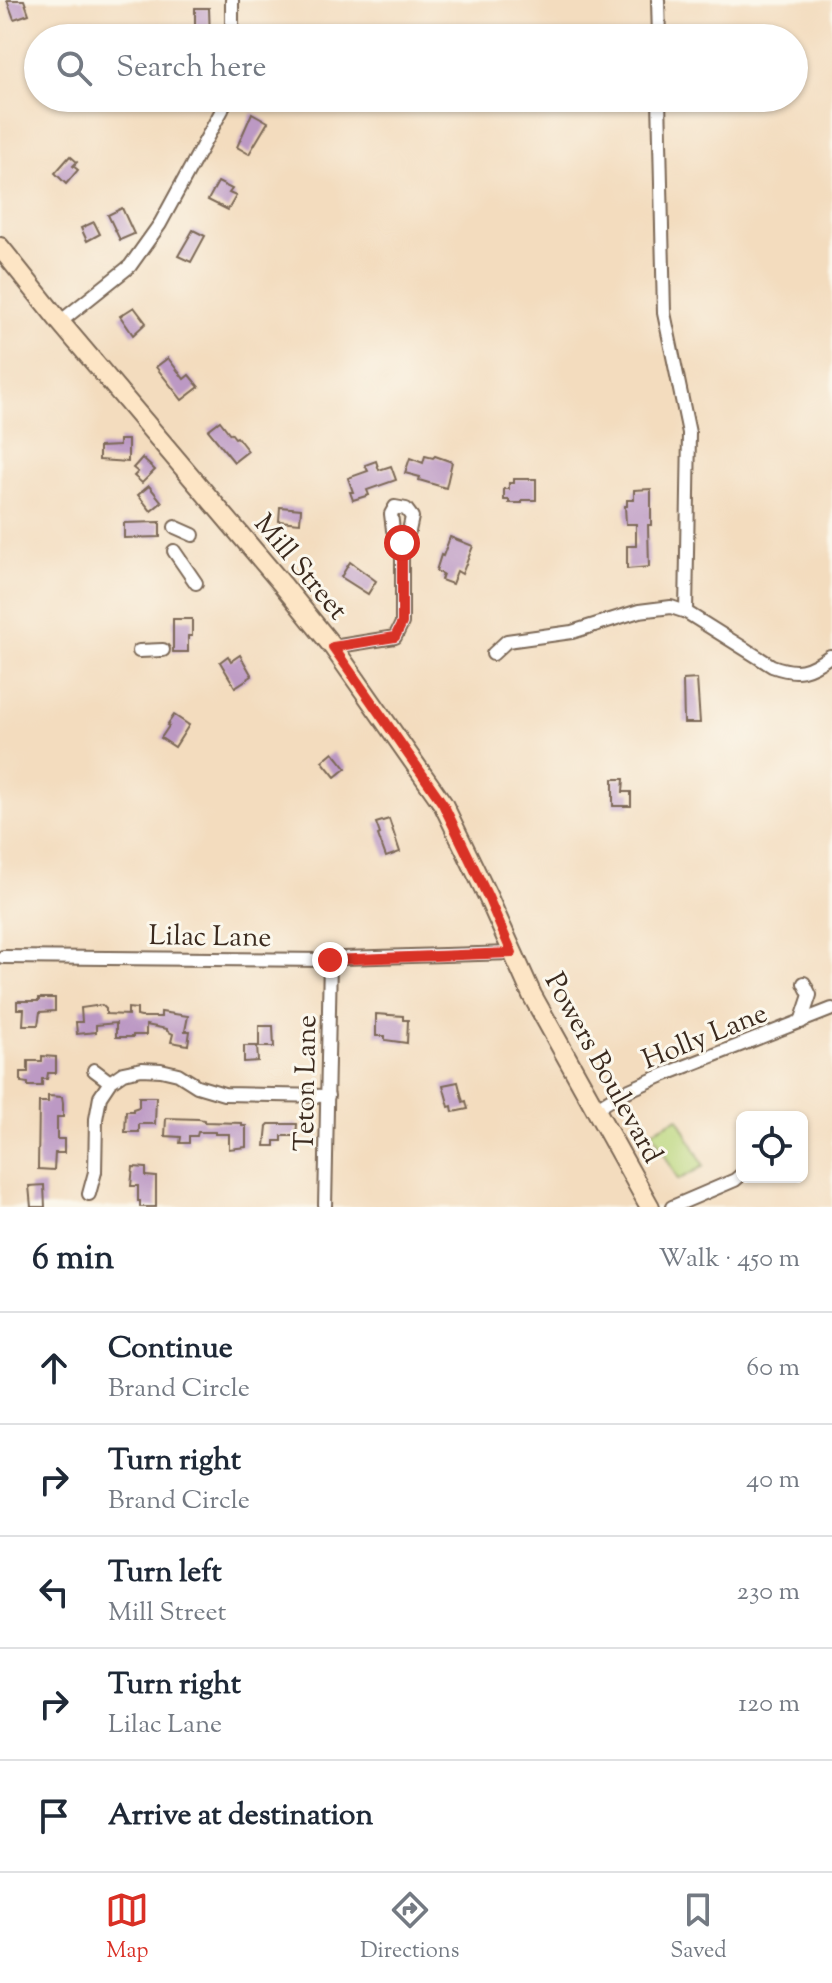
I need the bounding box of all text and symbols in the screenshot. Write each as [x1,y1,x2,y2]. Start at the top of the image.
search box [24,24,808,112]
icon: search [52,46,96,90]
text: Search here [116,47,266,90]
street label: Mill Street [243,506,356,630]
route start [384,525,420,561]
street label: Lilac Lane [148,917,272,959]
route end [312,942,348,978]
street label: Powers Boulevard [533,966,671,1171]
street label: Holly Lane [637,995,774,1081]
street label: Teton Lane [286,1014,328,1152]
map controls [736,1111,808,1183]
button: locate [736,1111,808,1183]
text: 6 min [32,1235,114,1284]
text: Walk · 450 m [659,1241,800,1278]
text: Continue [108,1328,233,1371]
icon: ahead [32,1346,76,1390]
text: 60 m [746,1350,800,1387]
text: Brand Circle [108,1371,250,1408]
text: Turn right [108,1440,241,1483]
icon: right [32,1458,76,1502]
text: 40 m [746,1462,800,1499]
text: Brand Circle [108,1483,250,1520]
text: Turn left [108,1552,222,1595]
icon: left [32,1570,76,1614]
text: 230 m [737,1574,800,1611]
text: Mill Street [108,1595,226,1632]
text: Turn right [108,1664,241,1707]
icon: right [32,1682,76,1726]
text: 120 m [738,1686,800,1723]
text: Lilac Lane [108,1707,222,1744]
icon: arrive [32,1794,76,1838]
text: Arrive at destination [108,1795,373,1838]
tab: Map [105,1888,149,1968]
tab: Directions [360,1888,459,1968]
tab: Saved [670,1888,727,1968]

